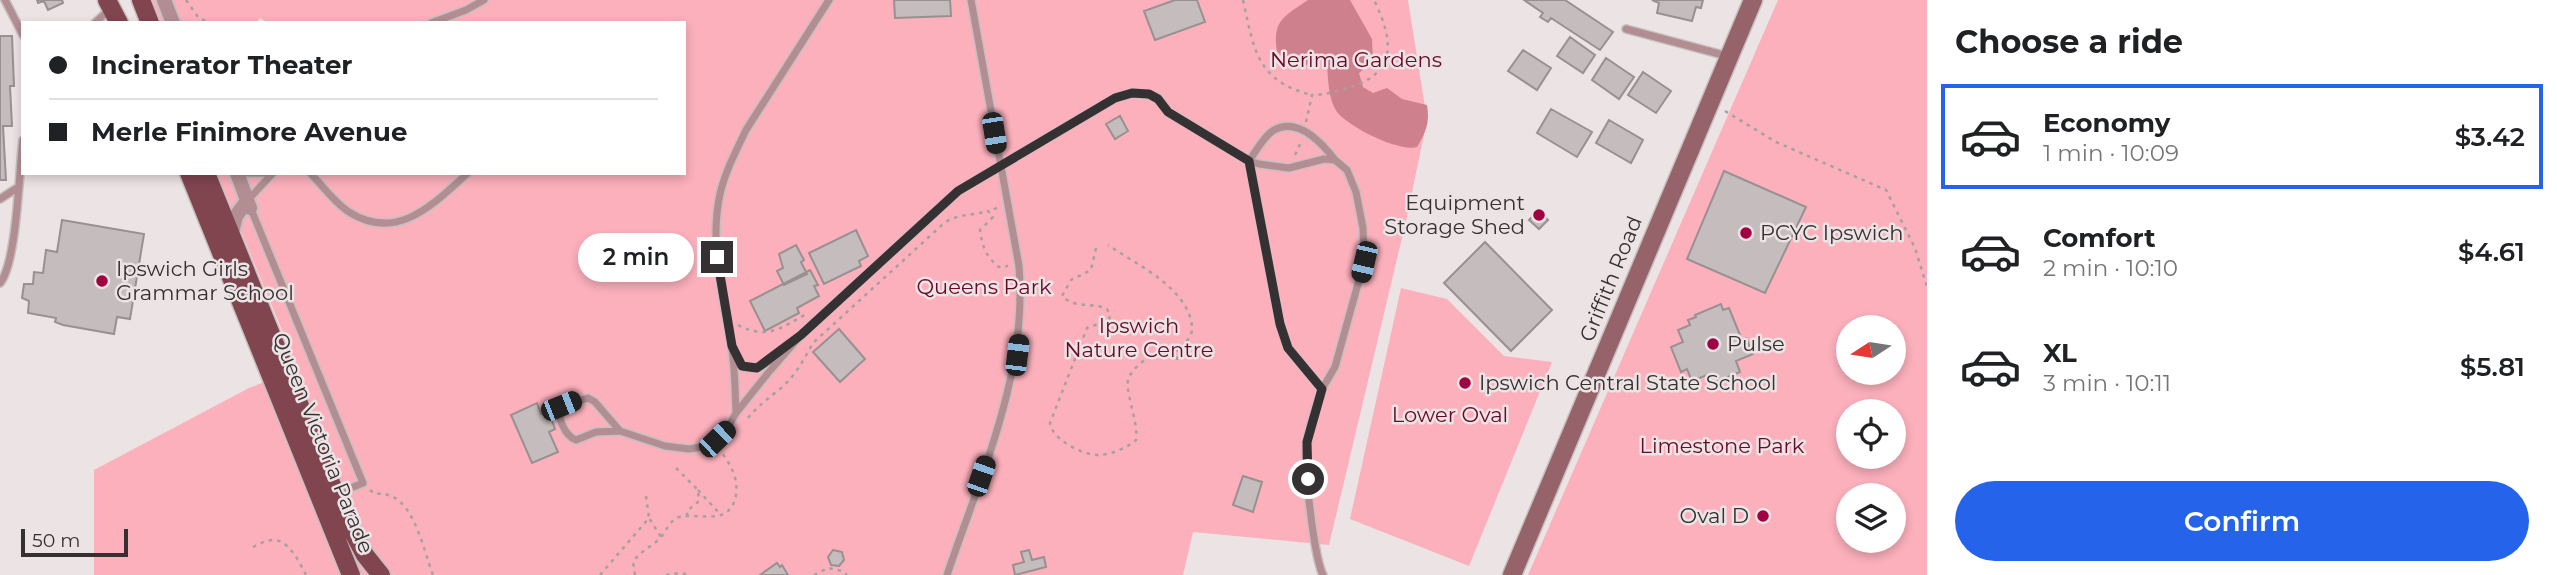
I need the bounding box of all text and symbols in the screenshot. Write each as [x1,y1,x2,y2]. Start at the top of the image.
text: Choose a ride [1955,22,2183,61]
park label: Nerima Gardens [1270,47,1442,72]
text: Incinerator Theater [91,49,353,81]
icon: car [1959,105,2022,168]
text: Economy [2043,107,2170,139]
car [981,111,1008,155]
text: Merle Finimore Avenue [91,116,407,148]
text: $3.42 [2455,121,2525,153]
text: 1 min · 10:09 [2043,139,2179,167]
place label: Equipment Storage Shed [1384,190,1525,239]
marker: Equipment Storage Shed [1531,207,1547,223]
street label: Griffith Road [1574,212,1647,345]
place label: PCYC Ipswich [1760,220,1903,245]
icon: car [1959,220,2022,283]
text: Comfort [2043,222,2155,254]
marker: PCYC Ipswich [1738,225,1754,241]
callout: 2 min [577,232,692,282]
text: $4.61 [2458,236,2525,268]
car [1350,239,1379,285]
route end [701,241,733,273]
text: 2 min [603,243,669,271]
text: 2 min · 10:10 [2043,254,2178,282]
place label: Ipswich Girls Grammar School [116,256,294,305]
marker: Ipswich Girls Grammar School [94,273,110,289]
park label: Queens Park [916,274,1052,299]
park label: Ipswich Nature Centre [1064,313,1214,362]
north arrow [1836,315,1906,385]
map controls [1836,315,1906,553]
street label: Queen Victoria Parade [268,329,379,557]
place label: Pulse [1727,331,1785,356]
car [1005,333,1030,377]
icon: car [1959,335,2022,398]
marker: Pulse [1705,336,1721,352]
text: XL [2043,337,2077,369]
text: $5.81 [2460,351,2525,383]
text: 3 min · 10:11 [2043,369,2171,397]
place label: Ipswich Central State School [1479,370,1777,395]
marker: Ipswich Central State School [1457,375,1473,391]
car [538,388,585,424]
button: locate [1836,399,1906,469]
park label: Lower Oval [1392,402,1508,427]
car [695,417,740,461]
park label: Limestone Park [1640,433,1805,458]
car [965,453,998,499]
route start [1292,463,1324,495]
button: Confirm [1955,481,2529,561]
button: layers [1836,483,1906,553]
place label: Oval D [1680,503,1749,528]
marker: Oval D [1755,508,1771,524]
scale bar [21,526,128,558]
text: 50 m [32,529,80,552]

